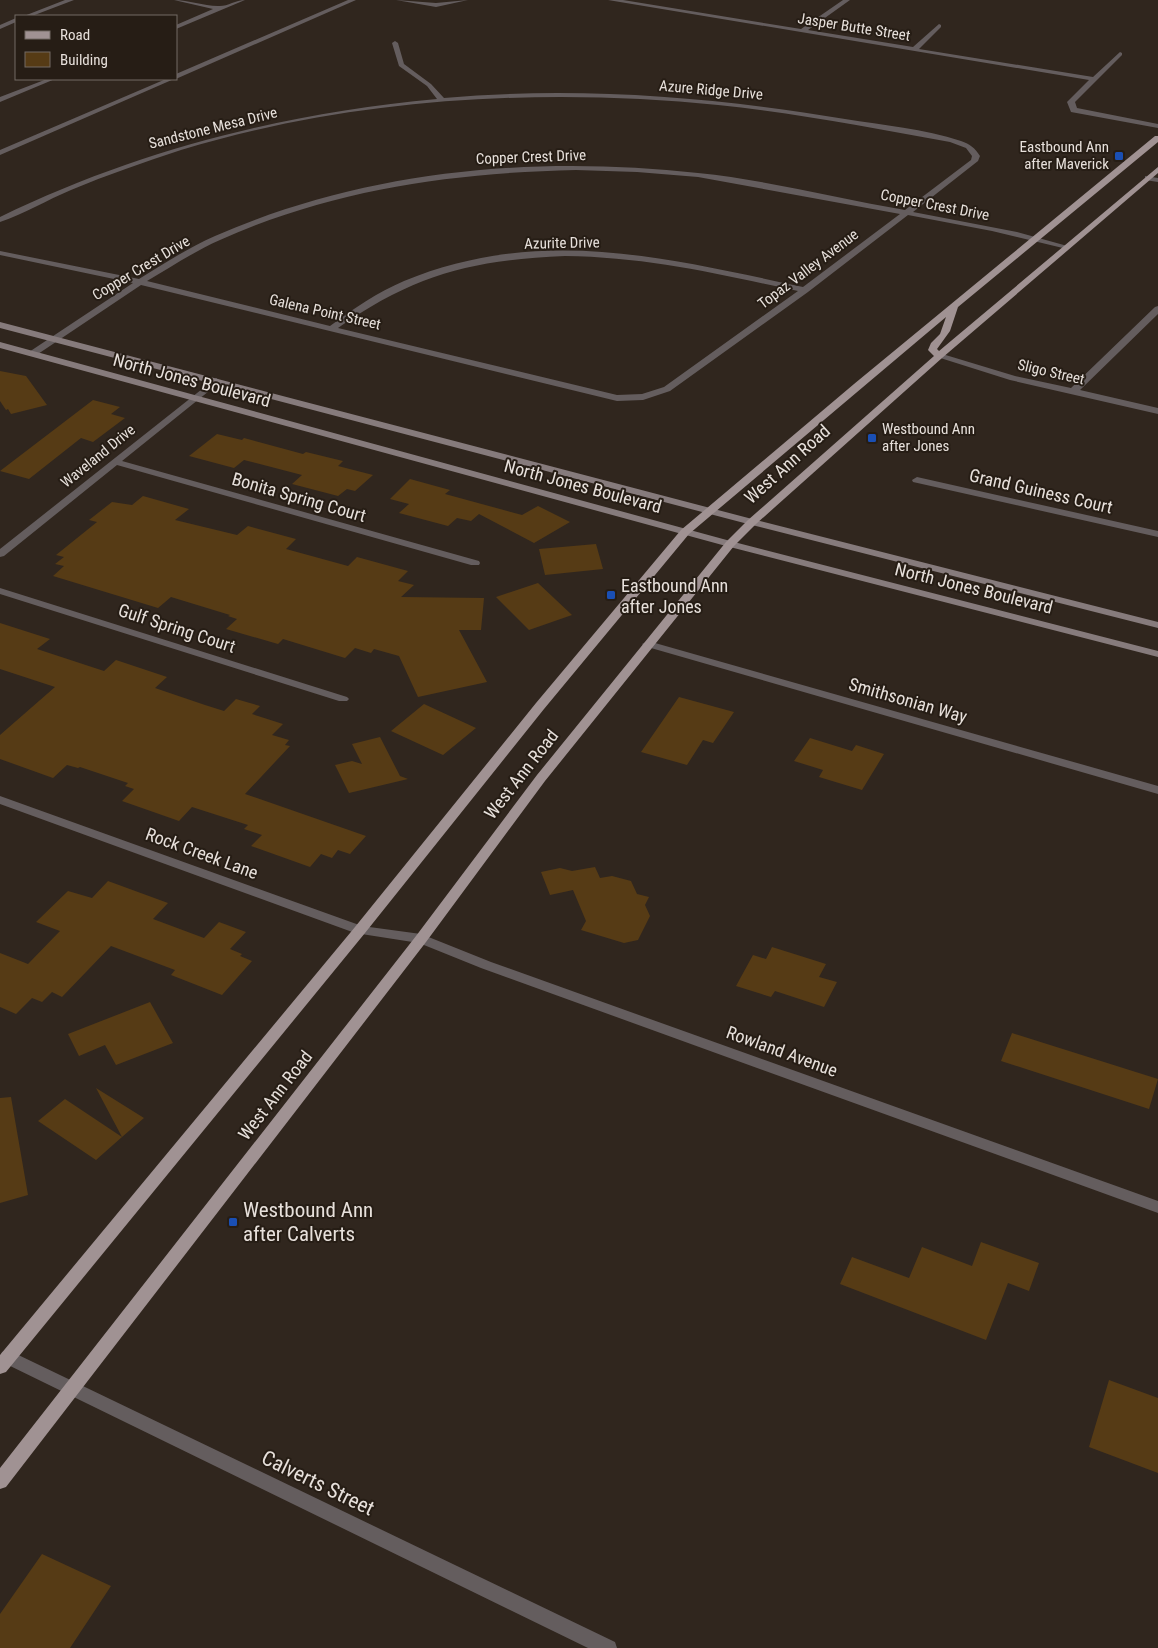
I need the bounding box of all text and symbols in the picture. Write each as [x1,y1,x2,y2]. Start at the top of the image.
street label: Jasper Butte Street [796,9,912,45]
legend [15,15,178,80]
text: Road [60,26,90,44]
text: Building [60,51,108,69]
street label: Azure Ridge Drive [658,76,764,104]
street label: Sandstone Mesa Drive [147,103,279,153]
place label: Eastbound Ann after Maverick [1020,138,1109,173]
street label: Copper Crest Drive [475,146,587,168]
marker: Eastbound Ann after Maverick [1113,150,1125,162]
street label: Copper Crest Drive [879,186,991,224]
street label: Topaz Valley Avenue [754,225,862,313]
street label: Copper Crest Drive [89,232,193,304]
street label: Azurite Drive [524,233,600,253]
street label: Galena Point Street [267,290,383,334]
street label: North Jones Boulevard [111,349,273,411]
street label: Sligo Street [1016,356,1086,388]
street label: West Ann Road [740,420,834,508]
place label: Westbound Ann after Jones [882,420,975,455]
street label: Waveland Drive [57,421,139,491]
marker: Westbound Ann after Jones [866,432,878,444]
street label: North Jones Boulevard [502,455,664,517]
street label: Grand Guiness Court [967,464,1115,518]
street label: Bonita Spring Court [230,468,368,526]
street label: North Jones Boulevard [893,558,1055,618]
place label: Eastbound Ann after Jones [621,575,728,617]
marker: Eastbound Ann after Jones [605,589,617,601]
street label: Gulf Spring Court [116,599,238,657]
street label: Smithsonian Way [846,673,970,727]
street label: West Ann Road [480,725,562,823]
street label: Rock Creek Lane [143,823,261,883]
street label: Rowland Avenue [724,1021,840,1081]
street label: West Ann Road [234,1046,316,1144]
place label: Westbound Ann after Calverts [243,1198,373,1246]
marker: Westbound Ann after Calverts [227,1216,239,1228]
street label: Calverts Street [258,1445,378,1521]

